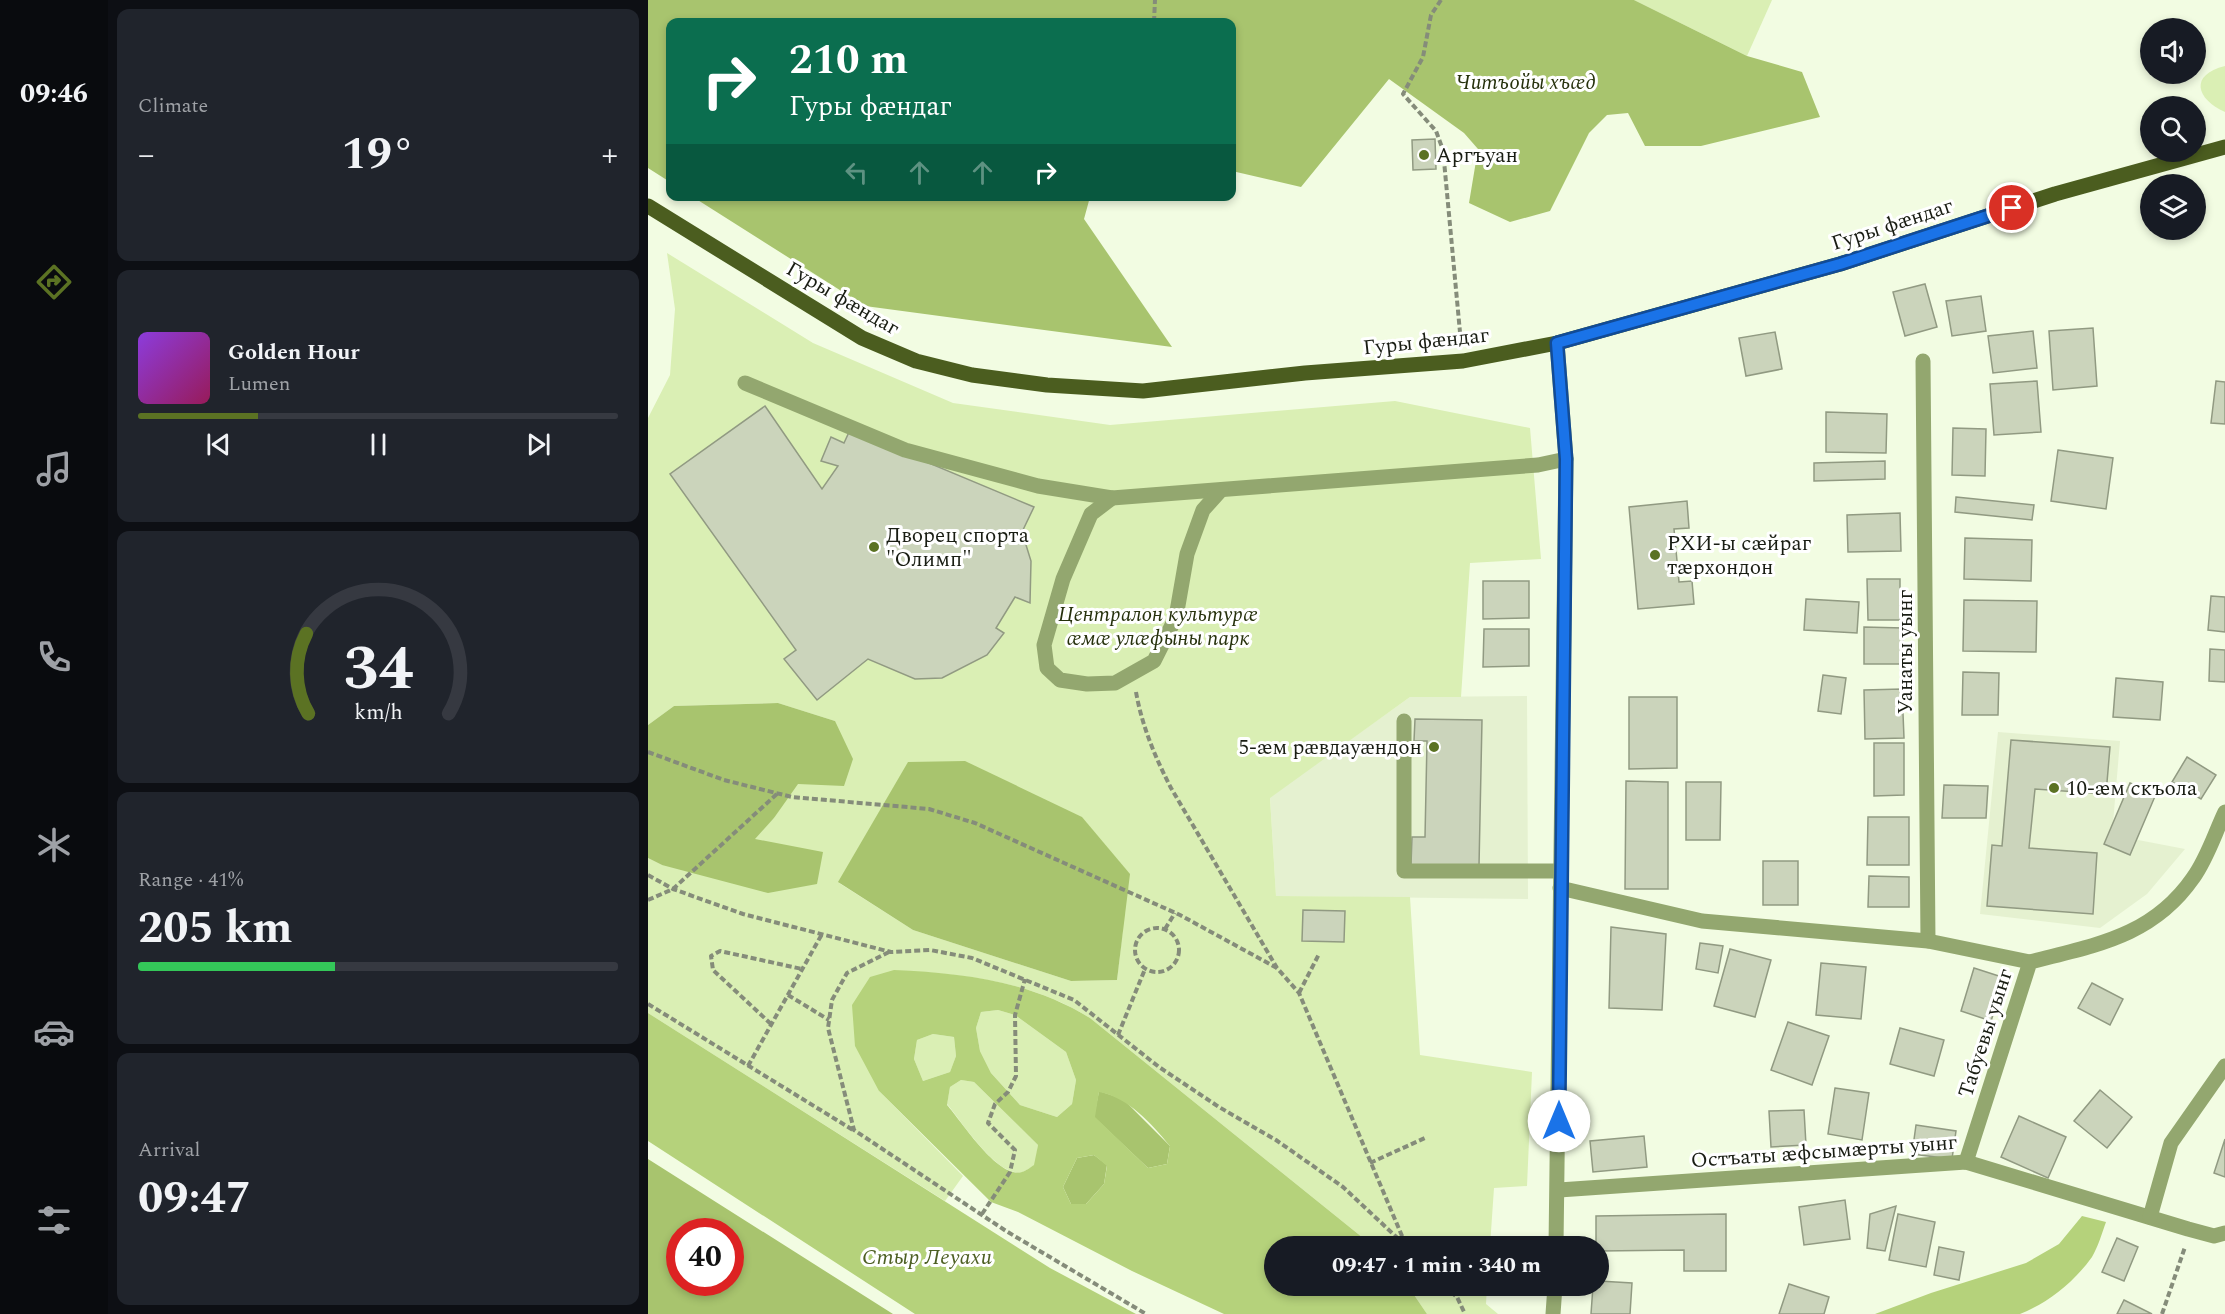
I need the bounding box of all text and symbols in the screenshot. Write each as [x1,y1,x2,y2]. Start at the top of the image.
map controls [2140,18,2206,240]
button: sound [2140,18,2206,84]
text: 210 m [789,29,908,92]
icon: right [690,42,768,120]
park label: Читъойы хъæд [1456,67,1596,99]
text: 09:46 [20,73,88,115]
text: Гуры фӕндаг [789,86,952,128]
text: Climate [138,91,208,121]
button: search [2140,96,2206,162]
text: 19° [342,120,415,189]
text: − [138,130,155,180]
text: + [602,130,618,180]
place label: Аргъуан [1436,140,1518,172]
marker: Аргъуан [1417,148,1431,162]
icon: left [840,156,873,189]
icon: ahead [903,156,936,189]
icon: ahead [966,156,999,189]
icon: right [1029,156,1062,189]
button: layers [2140,174,2206,240]
pin [1986,182,2037,233]
street label: Гуры фӕндаг [1827,190,1958,260]
icon: arrive [1995,191,2028,224]
street label: Гуры фӕндаг [780,253,905,344]
icon: directions [33,261,75,303]
street label: Гуры фӕндаг [1361,319,1491,365]
text: Golden Hour [228,336,360,369]
text: Lumen [228,369,290,399]
icon: previous [202,428,235,461]
icon: pause [362,428,395,461]
icon: next [522,428,555,461]
icon: music [33,448,75,490]
place label: Дворец спорта "Олимп" [886,520,1030,576]
place label: РХИ-ы сæйраг тæрхондон [1667,528,1811,584]
marker: Дворец спорта "Олимп" [867,540,881,554]
marker: РХИ-ы сæйраг тæрхондон [1648,548,1662,562]
street label: Уанаты уынг [1890,590,1922,714]
park label: Централон культурæ æмæ улæфыны парк [1058,599,1258,655]
text: 34 [343,622,413,717]
icon: phone [33,636,75,678]
text: km/h [354,696,402,729]
place label: 5-æм рӕвдауӕндон [1239,732,1422,764]
marker: 5-æм рӕвдауӕндон [1427,740,1441,754]
place label: 10-æм скъола [2066,773,2198,805]
marker: 10-æм скъола [2047,781,2061,795]
icon: climate [33,824,75,866]
text: Range · 41% [138,865,243,895]
text: 205 km [138,894,293,963]
street label: Табуевы уынг [1950,965,2022,1102]
icon: car [33,1011,75,1053]
position arrow [1527,1089,1591,1153]
street label: Остъаты æфсымæрты уынг [1690,1127,1958,1177]
text: Arrival [138,1135,200,1165]
text: 09:47 [138,1164,251,1233]
icon: filters [33,1199,75,1241]
speed limit sign: 40 [666,1218,744,1296]
water label: Стыр Леуахи [862,1241,993,1274]
text: 09:47 · 1 min · 340 m [1332,1249,1541,1282]

